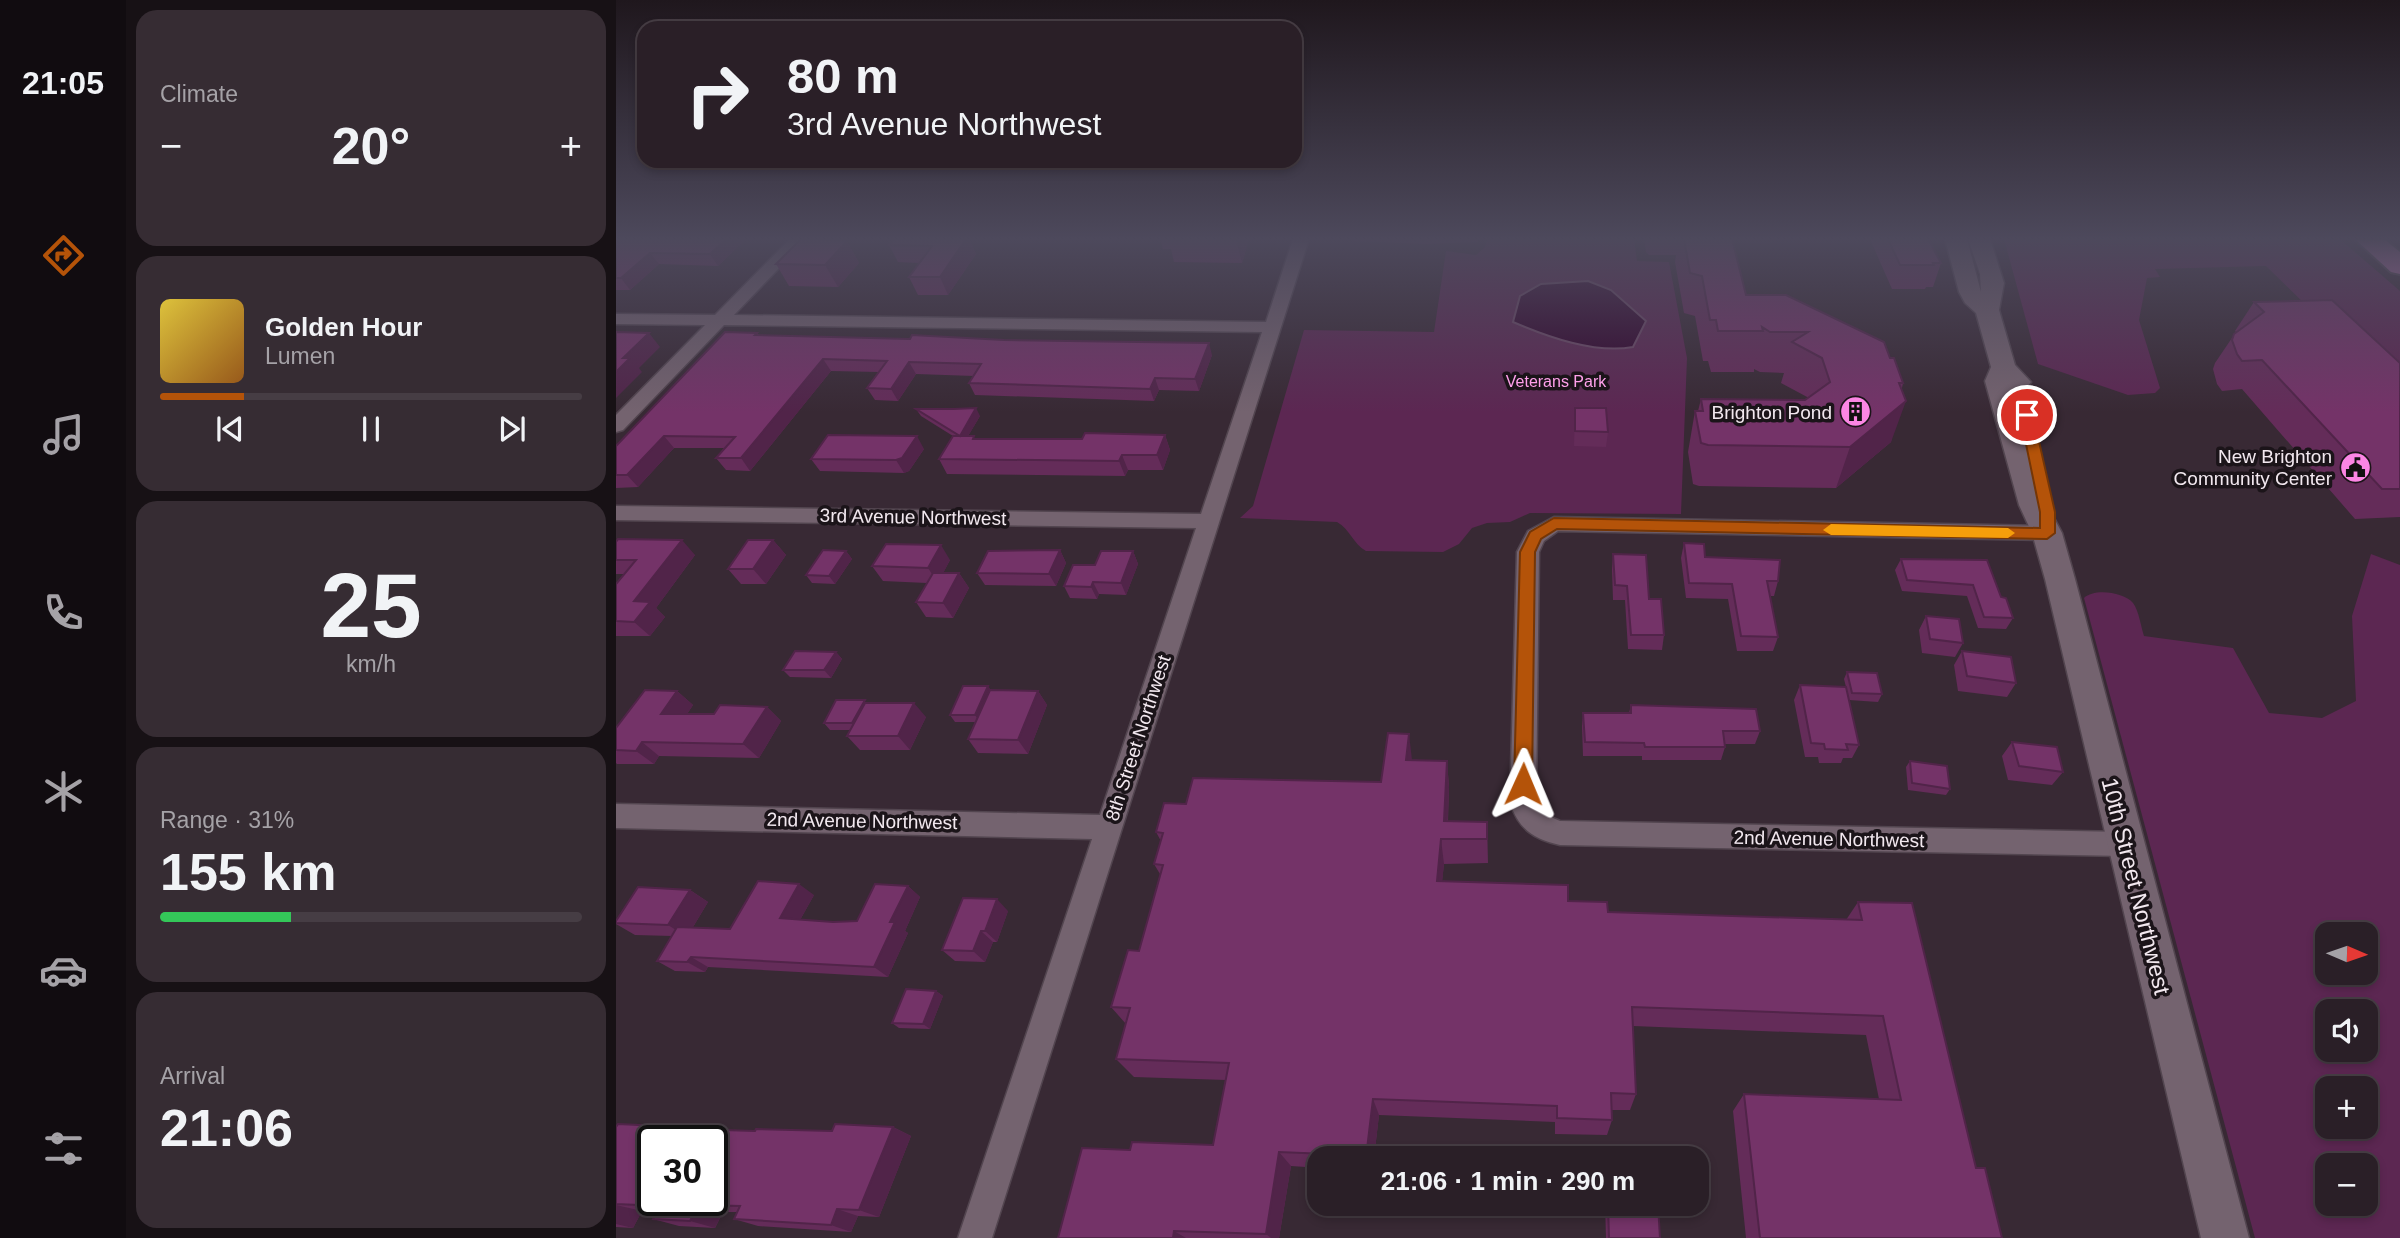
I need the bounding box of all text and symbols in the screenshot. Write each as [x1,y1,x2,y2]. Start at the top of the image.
icon: right [672,49,763,140]
text: 80 m [787,49,899,103]
text: 21:05 [22,65,104,101]
text: Climate [160,81,238,107]
text: 3rd Avenue Northwest [787,106,1101,142]
text: 20° [332,117,410,175]
text: − [160,125,182,167]
text: + [560,125,582,167]
icon: directions [39,231,88,280]
text: Golden Hour [265,312,422,342]
text: Lumen [265,343,335,369]
park label: Veterans Park [1506,373,1607,390]
pin [1997,385,2057,445]
building icon: Brighton Pond [1838,395,1872,429]
icon: arrive [2008,396,2046,434]
place label: Brighton Pond [1712,402,1832,423]
icon: music [39,410,88,459]
icon: previous [211,410,249,448]
icon: pause [352,410,390,448]
icon: next [493,410,531,448]
place label: New Brighton Community Center [2174,446,2333,489]
public building icon: New Brighton Community Center [2338,450,2372,484]
street label: 3rd Avenue Northwest [820,505,1007,529]
text: 25 [320,555,422,656]
icon: phone [39,588,88,637]
text: km/h [346,651,396,677]
street label: 8th Street Northwest [1101,652,1175,824]
position arrow [1486,747,1560,821]
icon: climate [39,767,88,816]
street label: 10th Street Northwest [2096,775,2176,998]
text: Range · 31% [160,807,294,833]
street label: 2nd Avenue Northwest [766,809,958,833]
street label: 2nd Avenue Northwest [1733,827,1925,851]
text: 155 km [160,843,336,901]
north arrow [2315,922,2378,985]
map controls [2315,922,2378,1216]
icon: car [39,946,88,995]
button: sound [2315,999,2378,1062]
text: Arrival [160,1063,225,1089]
button: + [2315,1076,2378,1139]
text: 21:06 [160,1099,293,1157]
icon: filters [39,1124,88,1173]
speed limit sign: 30 [637,1125,728,1216]
button: − [2315,1153,2378,1216]
text: 21:06 · 1 min · 290 m [1381,1166,1635,1196]

